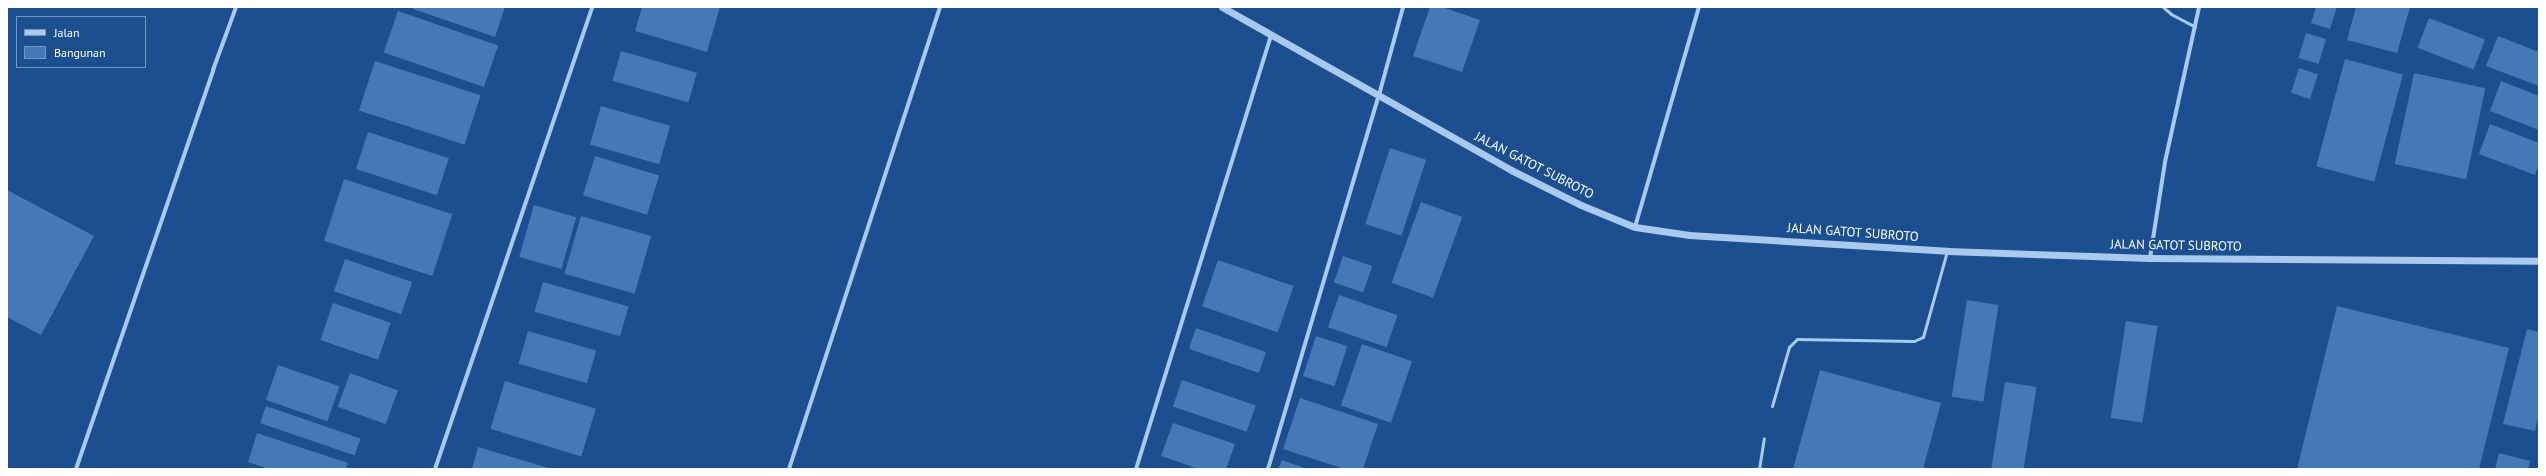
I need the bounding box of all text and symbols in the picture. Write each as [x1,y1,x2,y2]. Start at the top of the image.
legend [16,16,146,68]
text: Jalan [54,25,79,40]
text: Bangunan [54,45,106,60]
street label: JALAN GATOT SUBROTO [1472,129,1596,203]
street label: JALAN GATOT SUBROTO [1787,221,1919,245]
street label: JALAN GATOT SUBROTO [2110,237,2242,255]

